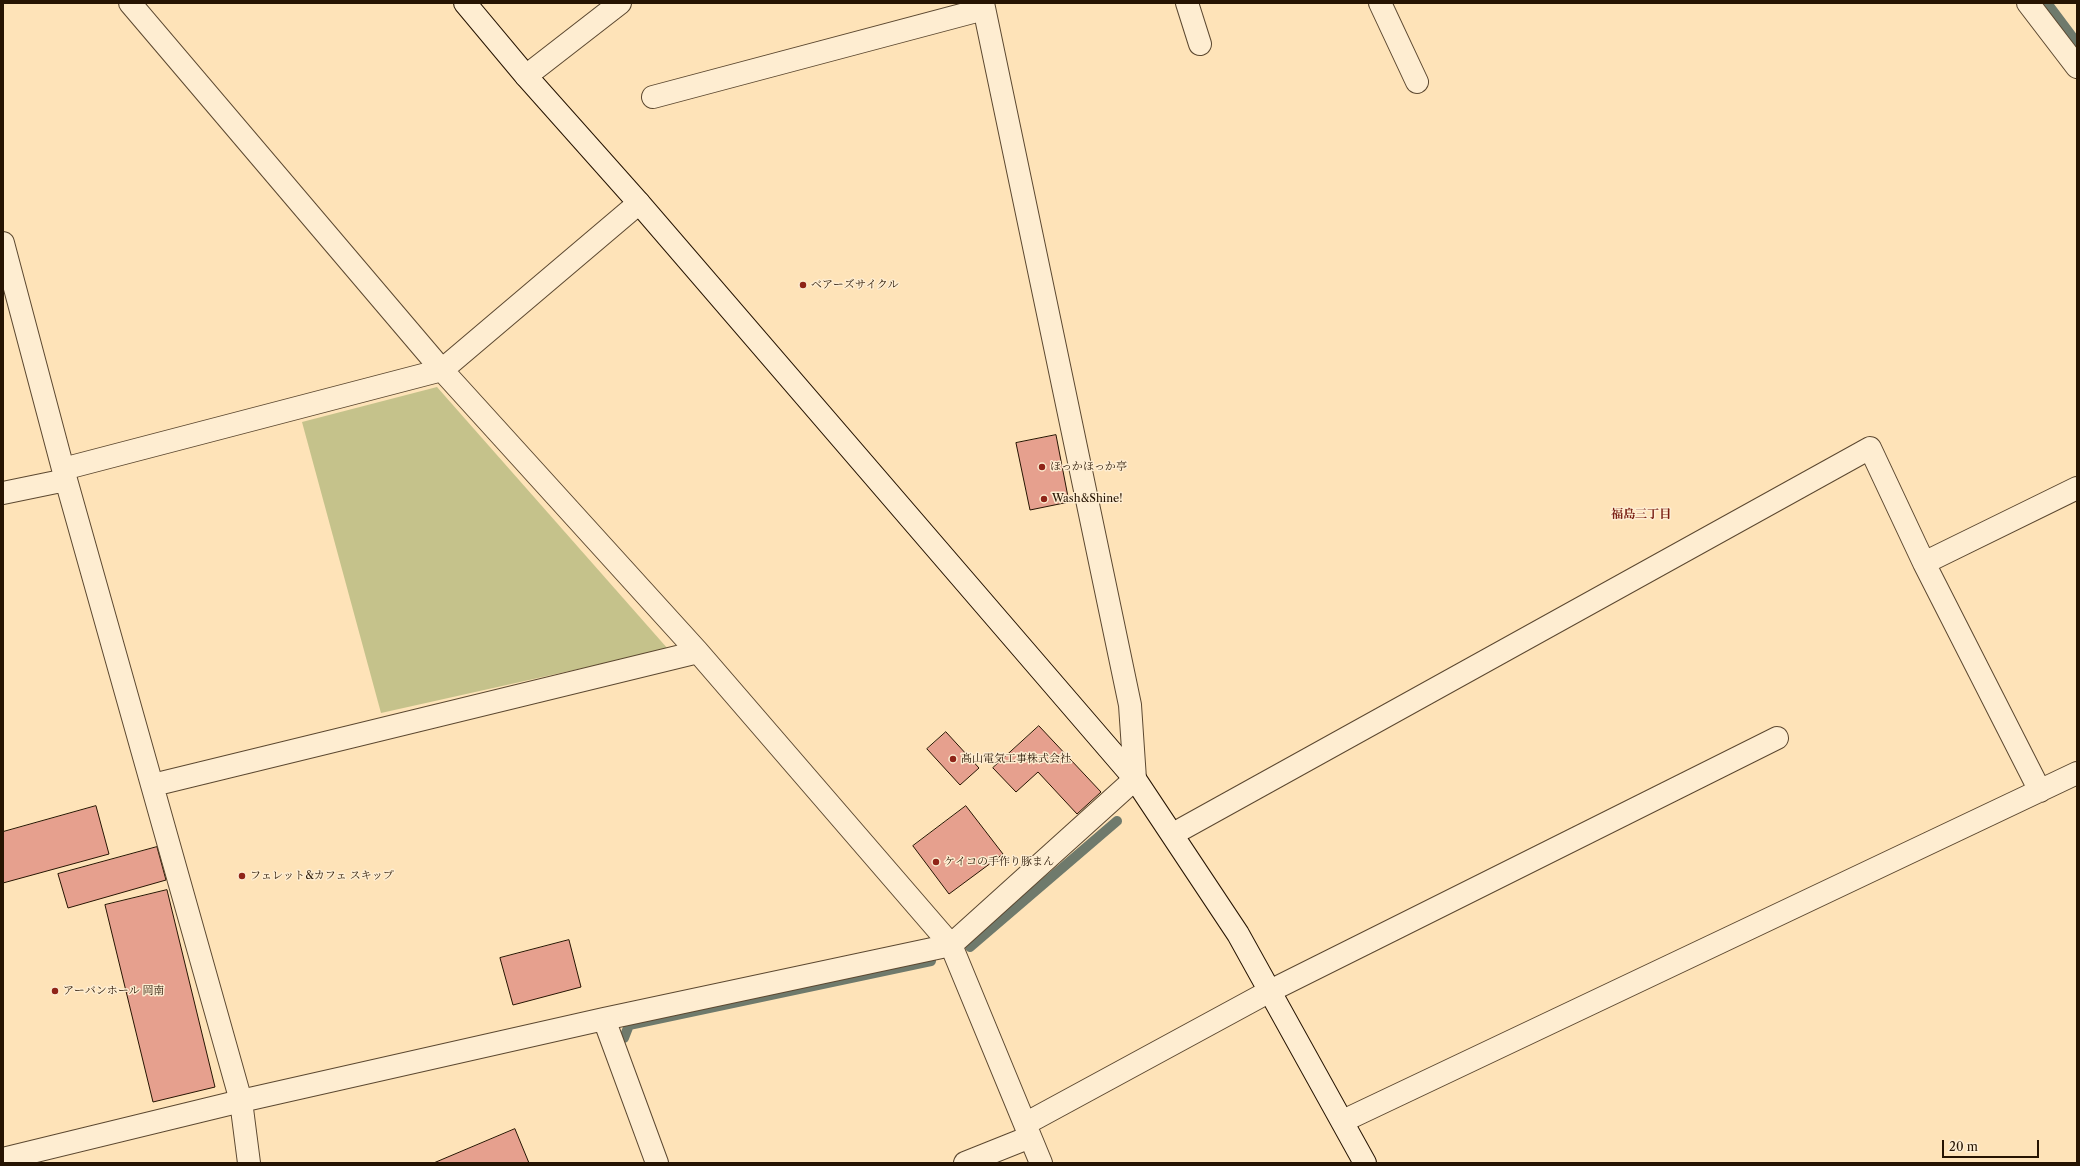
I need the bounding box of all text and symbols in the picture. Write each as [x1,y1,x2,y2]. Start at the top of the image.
place label: ベアーズサイクル [811,278,899,292]
marker: ベアーズサイクル [798,280,808,290]
place label: ほっかほっか亭 [1050,460,1127,474]
marker: ほっかほっか亭 [1037,462,1047,472]
place label: Wash&Shine! [1052,492,1122,506]
marker: Wash&Shine! [1039,494,1049,504]
district label: 福島三丁目 [1611,508,1671,522]
place label: 髙山電気工事株式会社 [961,752,1071,766]
marker: 髙山電気工事株式会社 [948,754,958,764]
place label: ケイコの手作り豚まん [944,855,1054,869]
marker: ケイコの手作り豚まん [931,857,941,867]
place label: フェレット&カフェ スキップ [250,869,394,883]
marker: フェレット&カフェ スキップ [237,871,247,881]
place label: アーバンホール 岡南 [63,984,165,998]
marker: アーバンホール 岡南 [50,986,60,996]
scale bar [1944,1132,2041,1158]
text: 20 m [1949,1139,1978,1154]

